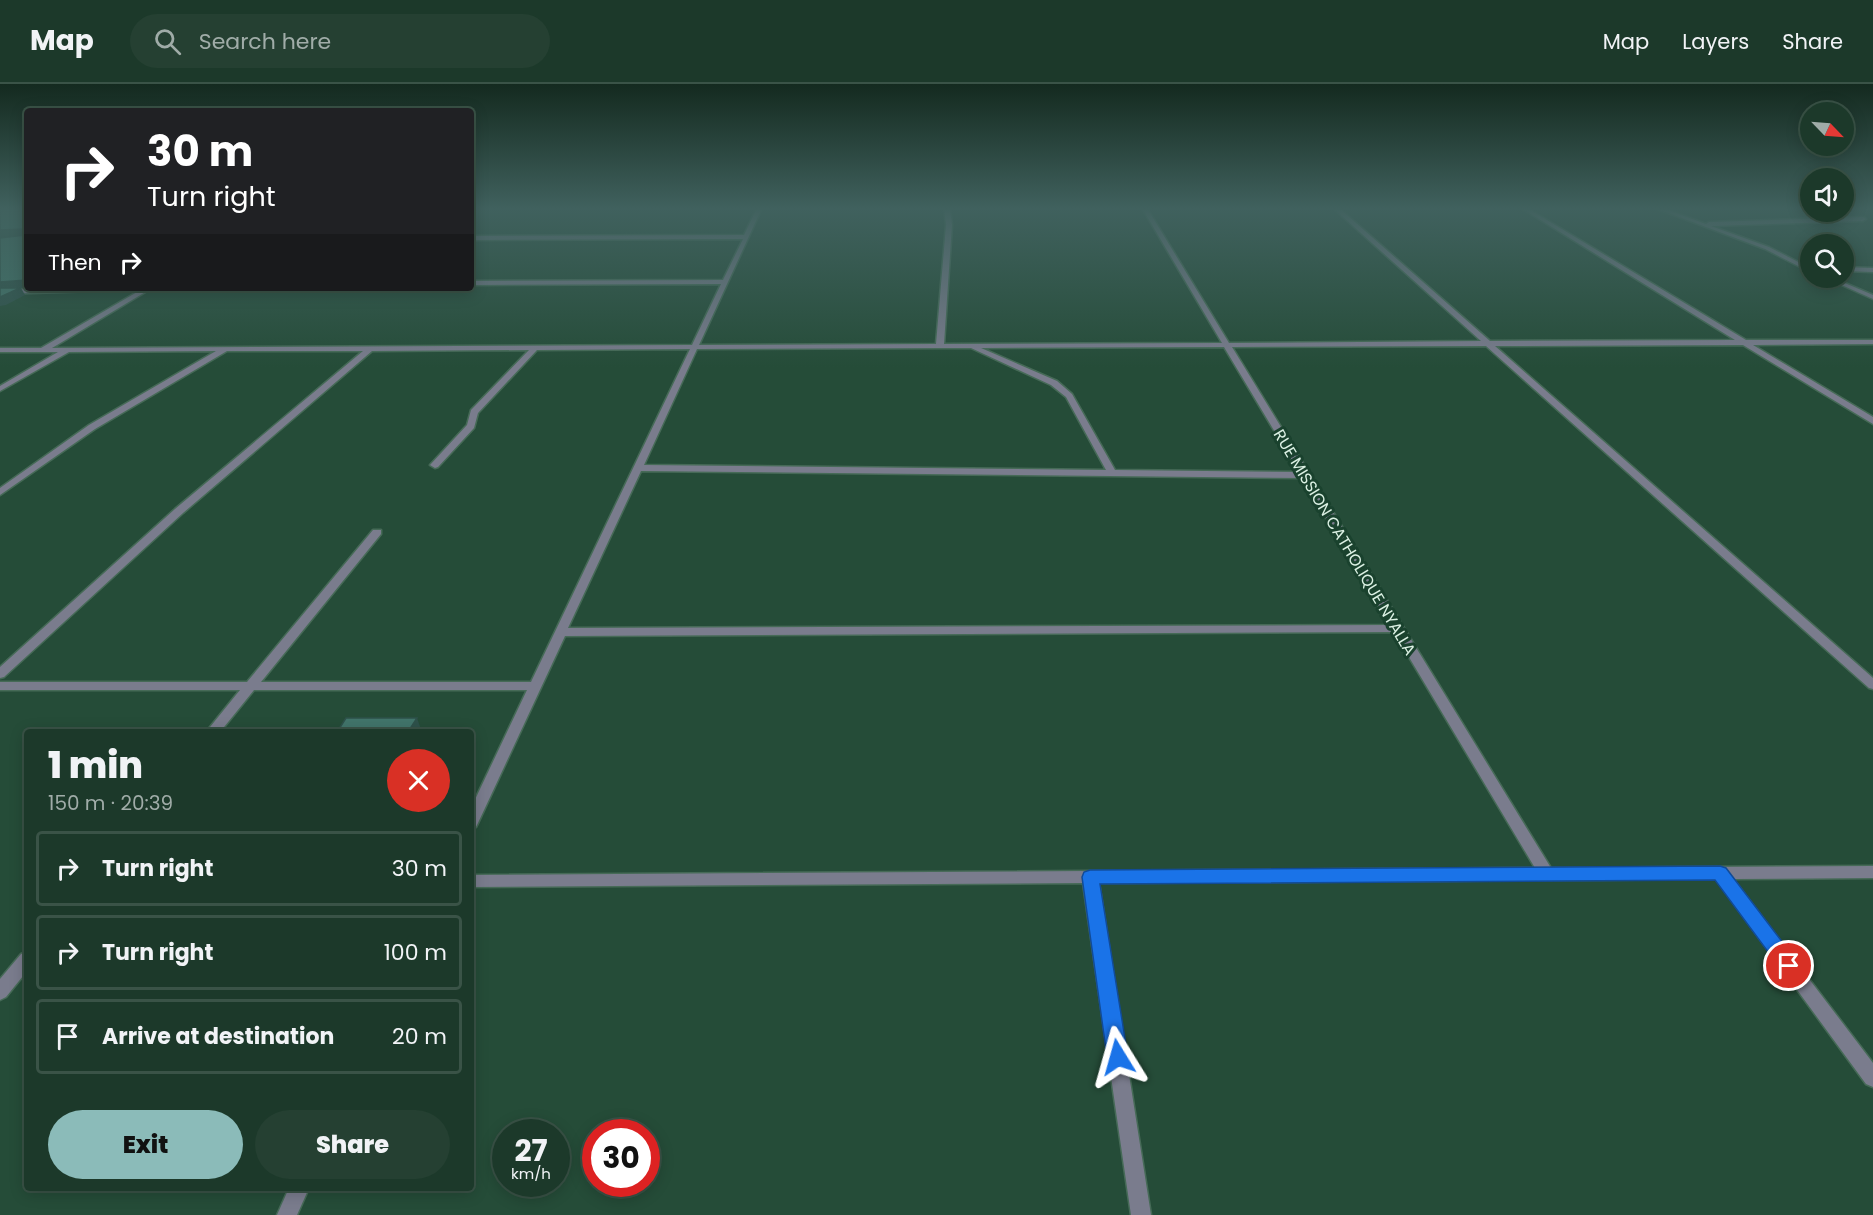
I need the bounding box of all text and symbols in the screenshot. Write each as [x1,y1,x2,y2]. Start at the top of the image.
search box [130,14,550,68]
text: Map [30,21,94,60]
icon: search [151,25,184,58]
text: Search here [199,26,331,57]
text: Map [1603,27,1649,56]
text: Layers [1682,27,1749,56]
text: Share [1782,27,1843,56]
north arrow [1800,102,1854,156]
map controls [1800,102,1854,288]
text: 30 m [147,122,253,181]
icon: right [48,132,126,210]
button: sound [1800,168,1854,222]
text: Turn right [147,178,276,215]
button: search [1800,234,1854,288]
icon: right [114,246,147,279]
text: Then [48,247,102,278]
street label: RUE MISSION CATHOLIQUE NYALLA [1268,425,1421,660]
text: 1 min [48,740,143,791]
button: close [387,749,450,812]
text: 150 m · 20:39 [48,789,173,817]
icon: right [51,852,84,885]
text: Turn right [102,853,213,884]
text: 30 m [392,853,447,884]
icon: right [51,936,84,969]
text: Turn right [102,937,213,968]
text: 100 m [384,937,447,968]
pin [1763,940,1814,991]
icon: arrive [1772,949,1805,982]
icon: arrive [51,1020,84,1053]
text: Arrive at destination [102,1021,334,1052]
text: 20 m [392,1021,447,1052]
position arrow [1086,1025,1150,1089]
button: Exit [48,1110,243,1179]
button: Share [255,1110,450,1179]
speed limit sign: 30 [582,1119,660,1197]
text: 27 [514,1129,548,1172]
text: km/h [511,1163,551,1184]

